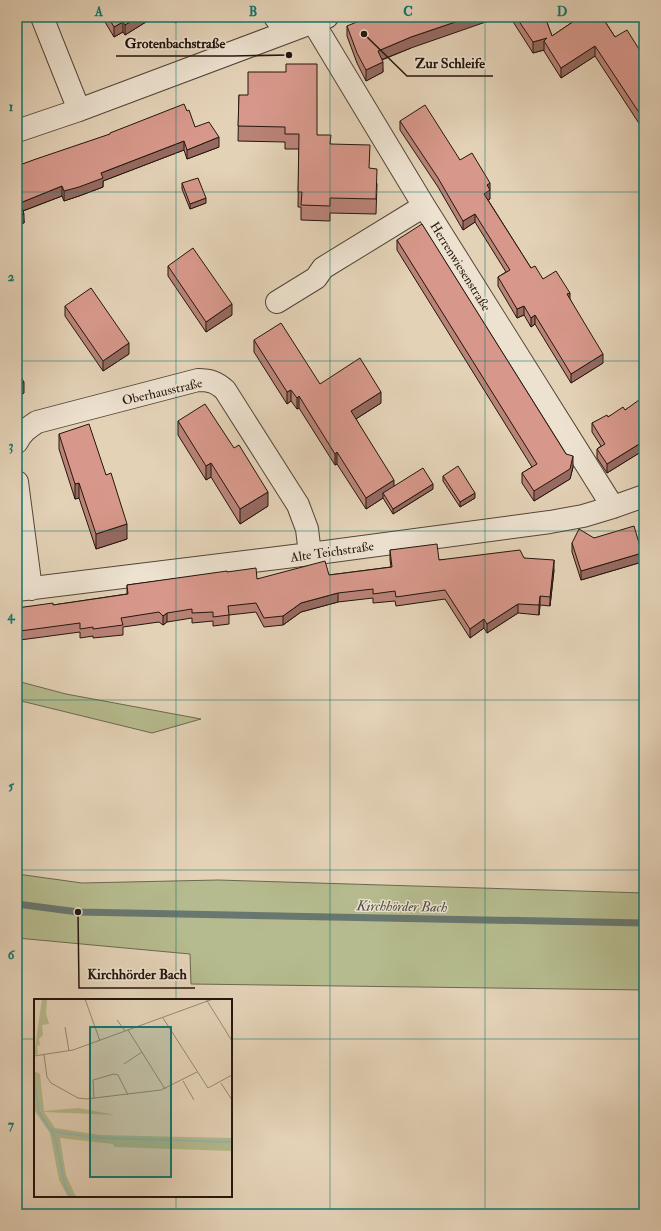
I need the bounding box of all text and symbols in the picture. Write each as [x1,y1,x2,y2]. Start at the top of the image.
text: A [94,4,104,20]
text: B [249,4,257,20]
text: C [403,4,413,20]
text: D [557,4,568,20]
callout: Grotenbachstraße [116,30,233,56]
text: Grotenbachstraße [125,35,225,52]
callout: Zur Schleife [407,50,493,76]
text: Zur Schleife [415,55,485,72]
text: 1 [9,99,14,115]
street label: Herrenwiesenstraße [426,219,494,315]
text: 2 [8,269,15,285]
street label: Oberhausstraße [121,375,204,409]
text: 3 [9,438,14,454]
street label: Alte Teichstraße [288,538,375,566]
text: 4 [6,608,15,624]
text: 5 [8,778,14,794]
water label: Kirchhörder Bach [355,897,448,916]
text: 6 [8,947,16,963]
callout: Kirchhörder Bach [79,962,195,988]
text: Kirchhörder Bach [87,966,188,983]
inset map [34,999,232,1197]
text: 7 [8,1117,15,1133]

